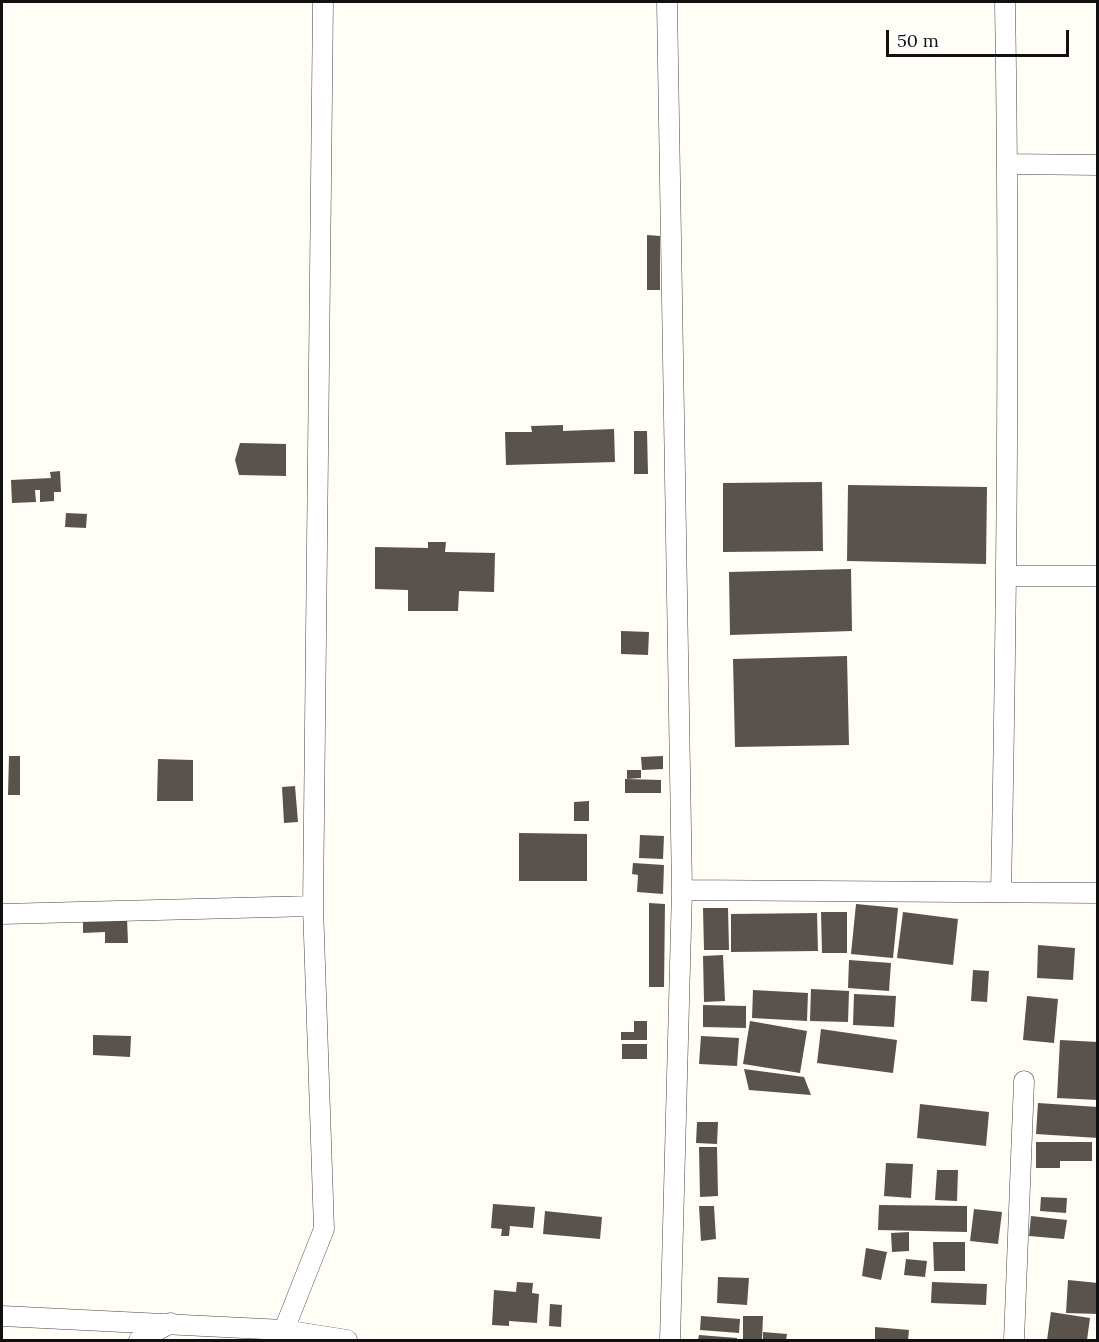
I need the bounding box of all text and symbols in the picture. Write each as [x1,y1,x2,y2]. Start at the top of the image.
scale bar [889,18,1072,56]
text: 50 m [897,29,939,52]

